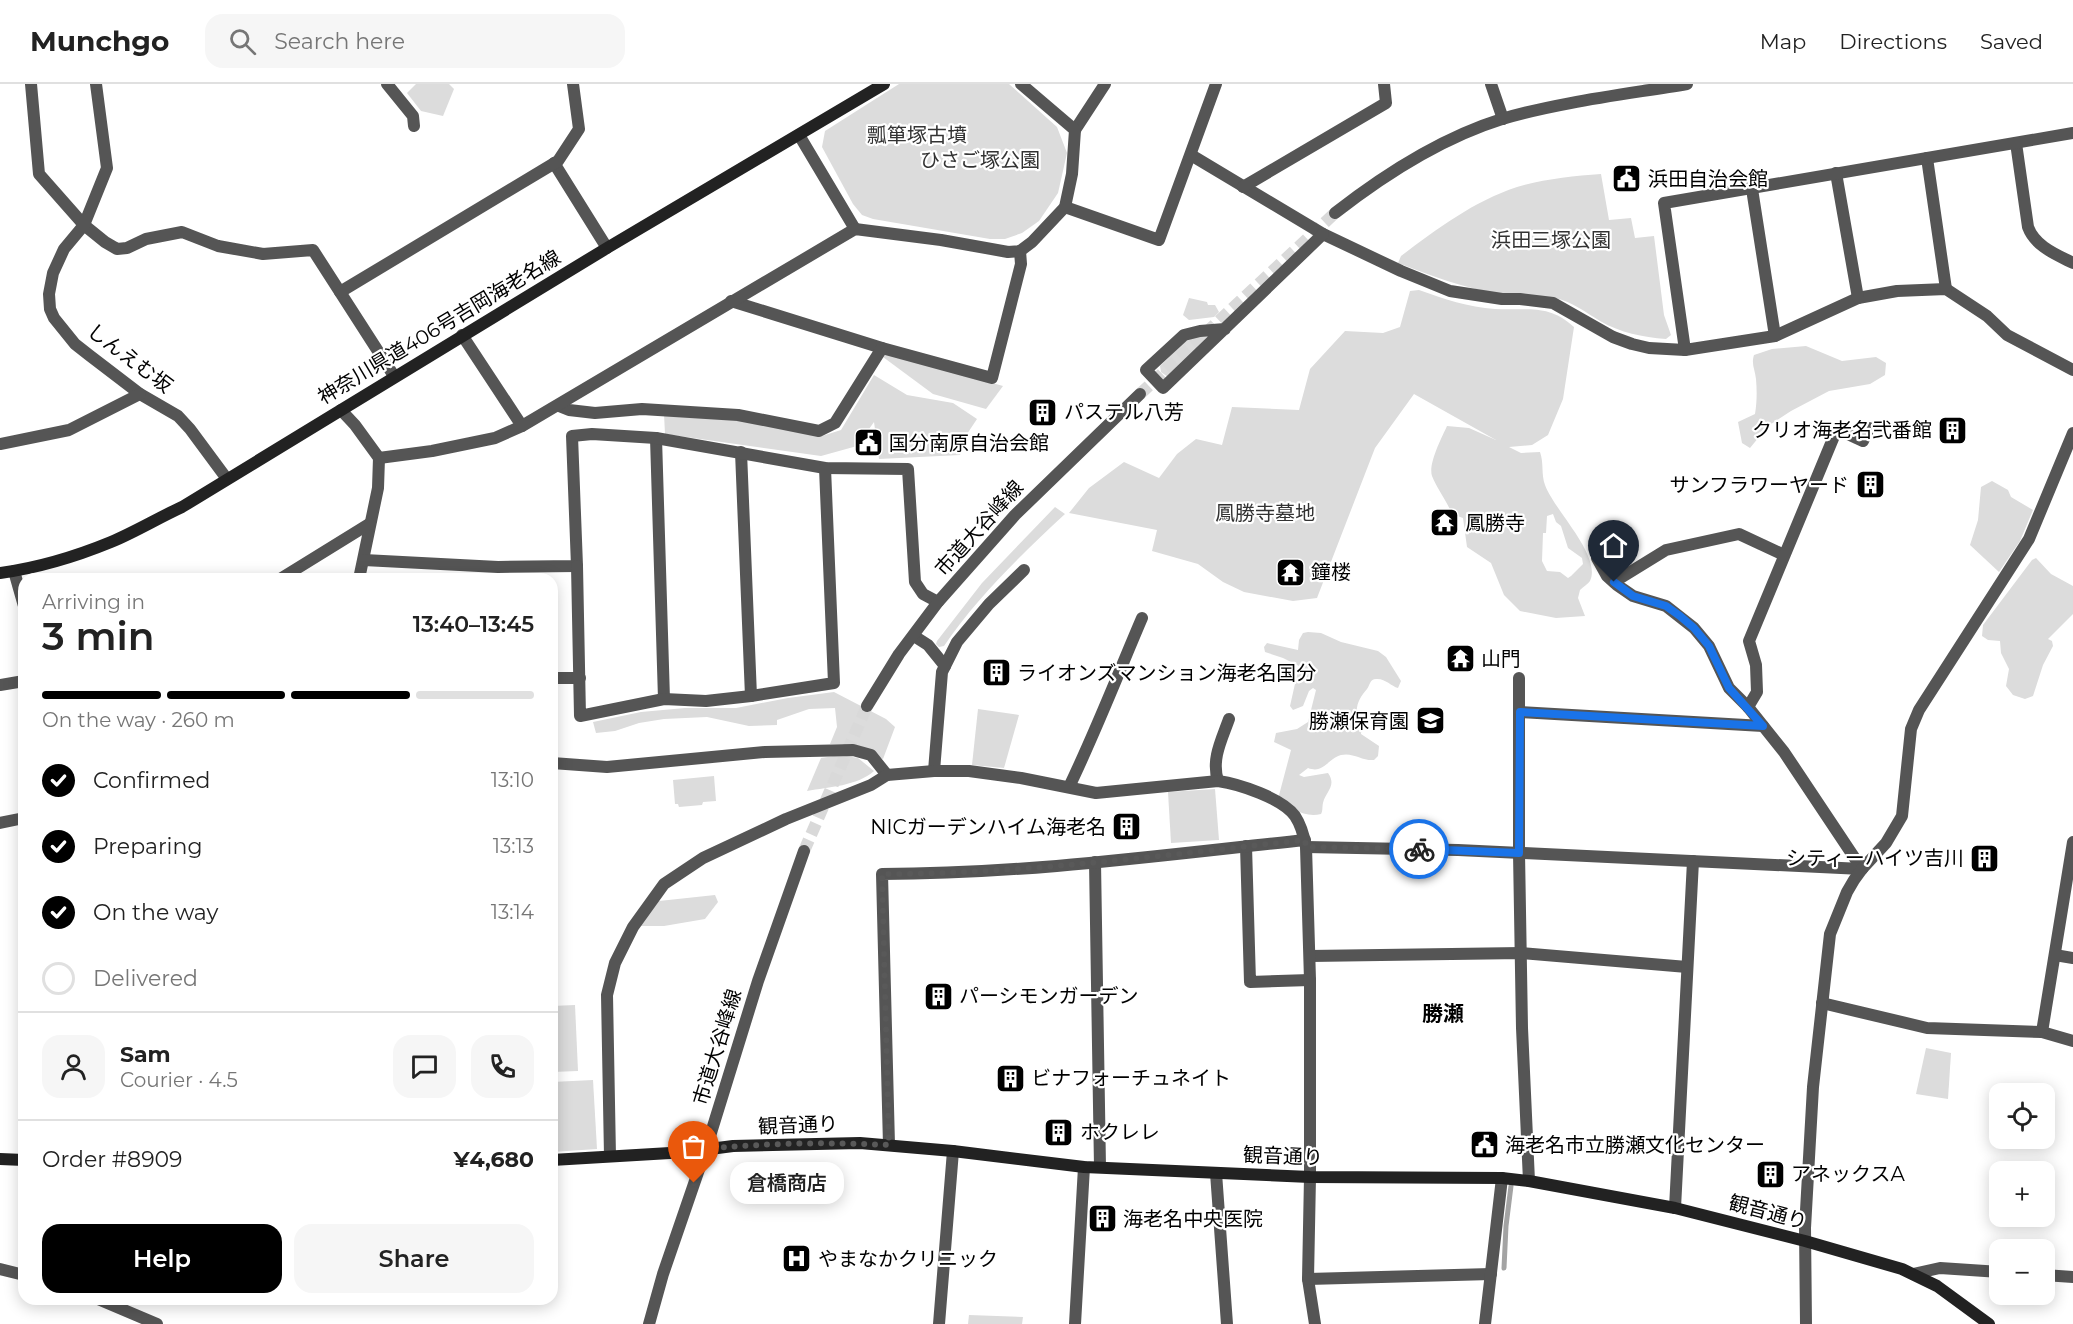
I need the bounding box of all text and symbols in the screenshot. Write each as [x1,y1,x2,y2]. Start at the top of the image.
search box [205,14,625,68]
text: Munchgo [30,24,169,58]
icon: search [226,25,259,58]
text: Search here [274,28,405,55]
text: Map [1760,29,1806,54]
text: Directions [1839,29,1947,54]
text: Saved [1980,29,2043,54]
park label: 瓢箪塚古墳 [867,123,967,147]
park label: ひさご塚公園 [920,148,1040,172]
public building icon: 浜田自治会館 [1611,163,1643,195]
place label: 浜田自治会館 [1648,167,1768,191]
park label: 浜田三塚公園 [1491,228,1611,252]
street label: 神奈川県道406号吉岡海老名線 [313,245,565,409]
street label: しんえむ坂 [83,318,177,398]
building icon: パステル八芳 [1027,396,1059,428]
place label: パステル八芳 [1064,400,1184,424]
building icon: クリオ海老名弐番館 [1937,414,1969,446]
place label: クリオ海老名弐番館 [1752,418,1932,442]
public building icon: 国分南原自治会館 [852,427,884,459]
place label: 国分南原自治会館 [889,431,1049,455]
building icon: サンフラワーヤード [1854,469,1886,501]
place label: サンフラワーヤード [1670,473,1849,497]
street label: 市道大谷峰線 [930,475,1028,581]
park label: 鳳勝寺墓地 [1215,501,1315,525]
temple icon: 鳳勝寺 [1428,507,1460,539]
place label: 鳳勝寺 [1465,511,1525,535]
pin [1588,520,1639,582]
icon: home [1597,529,1630,562]
temple icon: 鐘楼 [1274,556,1306,588]
place label: 鐘楼 [1311,560,1351,584]
text: Arriving in [42,590,145,614]
text: 13:40–13:45 [413,611,534,638]
text: 3 min [42,612,155,660]
temple icon: 山門 [1444,643,1476,675]
place label: 山門 [1481,647,1521,671]
building icon: ライオンズマンション海老名国分 [980,657,1012,689]
place label: ライオンズマンション海老名国分 [1017,661,1317,685]
school or university icon: 勝瀬保育園 [1414,705,1446,737]
text: On the way · 260 m [42,708,235,732]
place label: 勝瀬保育園 [1309,709,1409,733]
icon: check [42,764,75,797]
text: Confirmed [93,767,210,794]
text: 13:10 [491,768,534,792]
building icon: NICガーデンハイム海老名 [1111,811,1143,843]
place label: NICガーデンハイム海老名 [870,815,1106,839]
courier [1389,819,1449,879]
icon: check [42,830,75,863]
text: Preparing [93,833,202,860]
icon: bike [1403,833,1436,866]
text: 13:13 [493,834,534,858]
building icon: シティーハイツ吉川 [1969,842,2001,874]
place label: シティーハイツ吉川 [1786,846,1964,870]
icon: check [42,896,75,929]
text: On the way [93,899,218,926]
text: 13:14 [491,900,534,924]
text: Delivered [93,965,198,992]
building icon: パーシモンガーデン [922,980,954,1012]
place label: パーシモンガーデン [959,984,1139,1008]
street label: 市道大谷峰線 [688,986,746,1108]
district label: 勝瀬 [1422,1001,1464,1026]
button: person [42,1035,105,1098]
button: chat [393,1035,456,1098]
button: phone [471,1035,534,1098]
text: Sam [120,1041,171,1068]
building icon: ビナフォーチュネイト [994,1062,1026,1094]
place label: ビナフォーチュネイト [1031,1066,1231,1090]
text: Courier · 4.5 [120,1068,238,1092]
map controls [1989,1083,2055,1305]
button: locate [1989,1083,2055,1149]
street label: 観音通り [758,1112,838,1138]
building icon: ホクレレ [1043,1116,1075,1148]
place label: ホクレレ [1080,1120,1160,1144]
pin [668,1121,719,1183]
public building icon: 海老名市立勝瀬文化センター [1468,1129,1500,1161]
icon: bag [677,1130,710,1163]
place label: 海老名市立勝瀬文化センター [1505,1133,1765,1157]
street label: 観音通り [1243,1143,1323,1169]
text: Order #8909 [42,1146,183,1173]
text: ¥4,680 [453,1146,534,1173]
building icon: アネックスA [1754,1158,1786,1190]
button: + [1989,1161,2055,1227]
callout: 倉橋商店 [730,1162,844,1204]
place label: アネックスA [1791,1162,1905,1186]
text: 倉橋商店 [747,1171,827,1195]
street label: 観音通り [1726,1190,1810,1234]
building icon: 海老名中央医院 [1086,1203,1118,1235]
place label: 海老名中央医院 [1123,1207,1263,1231]
button: Help [42,1224,282,1293]
button: Share [294,1224,534,1293]
button: − [1989,1239,2055,1305]
hospital icon: やまなかクリニック [781,1243,813,1275]
place label: やまなかクリニック [818,1247,998,1271]

